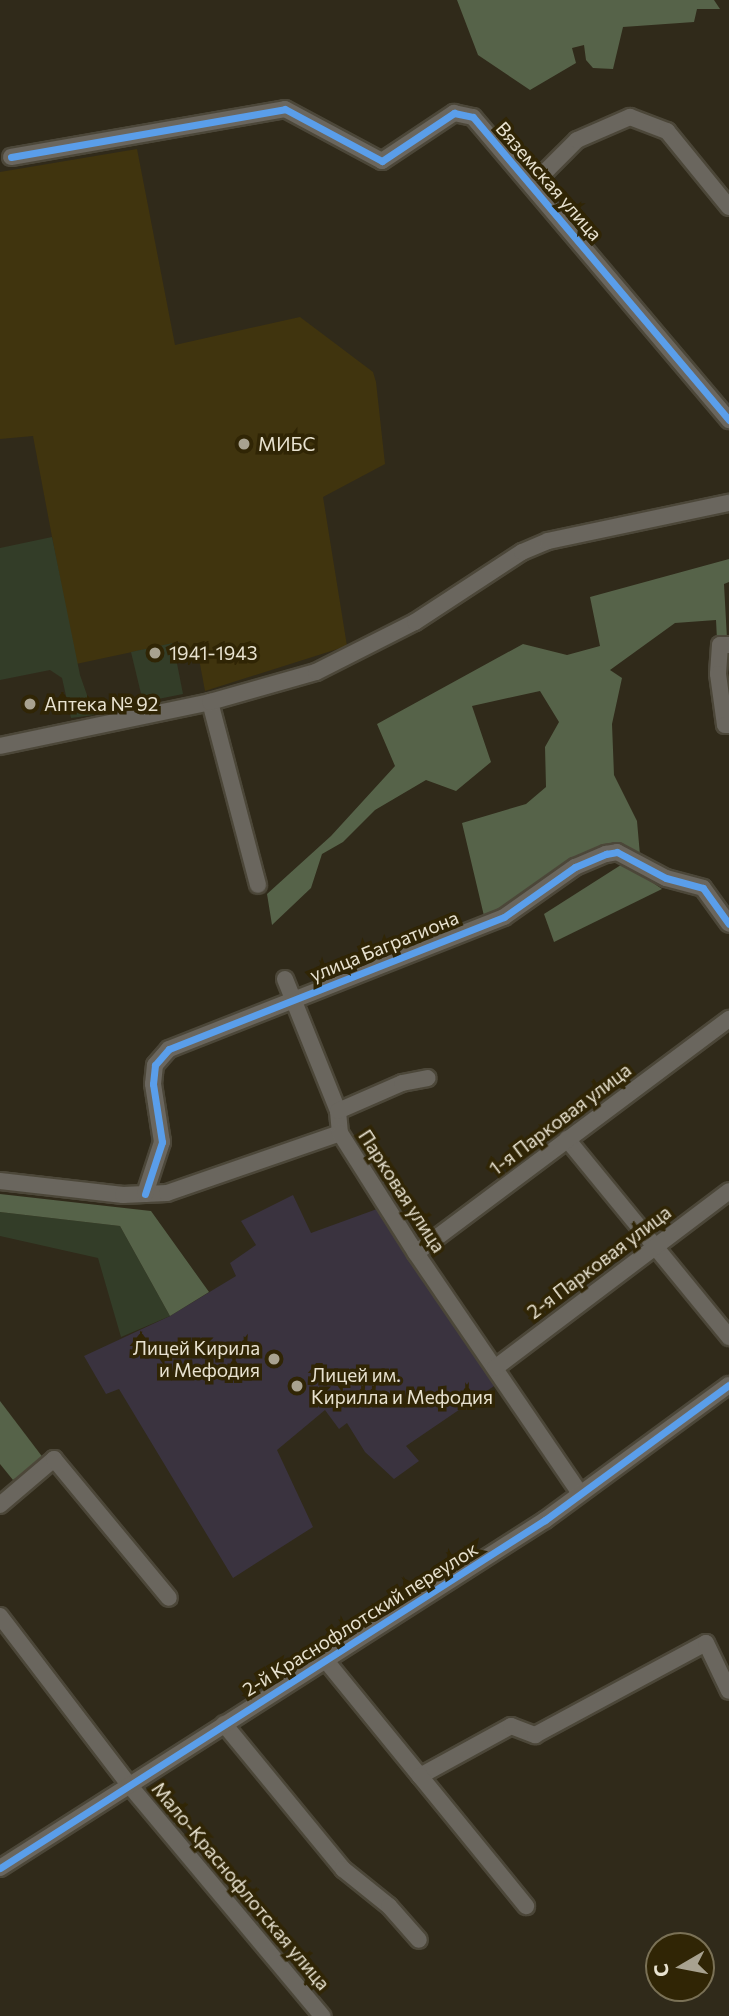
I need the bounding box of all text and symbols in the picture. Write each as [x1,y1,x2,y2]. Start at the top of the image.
street label: Вяземская улица [491,117,607,245]
place label: МИБС [258,433,315,455]
marker: МИБС [236,436,252,452]
place label: 1941-1943 [169,642,258,664]
marker: 1941-1943 [147,645,163,661]
place label: Аптека № 92 [44,693,158,715]
marker: Аптека № 92 [22,696,38,712]
street label: улица Багратиона [306,906,462,986]
street label: 1-я Парковая улица [485,1058,635,1180]
street label: Парковая улица [354,1125,450,1257]
street label: 2-я Парковая улица [523,1201,675,1323]
place label: Лицей Кирила и Мефодия [133,1337,260,1381]
marker: Лицей Кирила и Мефодия [266,1351,282,1367]
place label: Лицей им. Кирилла и Мефодия [311,1364,493,1408]
marker: Лицей им. Кирилла и Мефодия [289,1378,305,1394]
street label: 2-й Краснофлотский переулок [238,1537,482,1701]
street label: Мало-Краснофлотская улица [147,1777,335,1995]
north arrow [645,1932,715,2002]
text: С [648,1962,673,1979]

